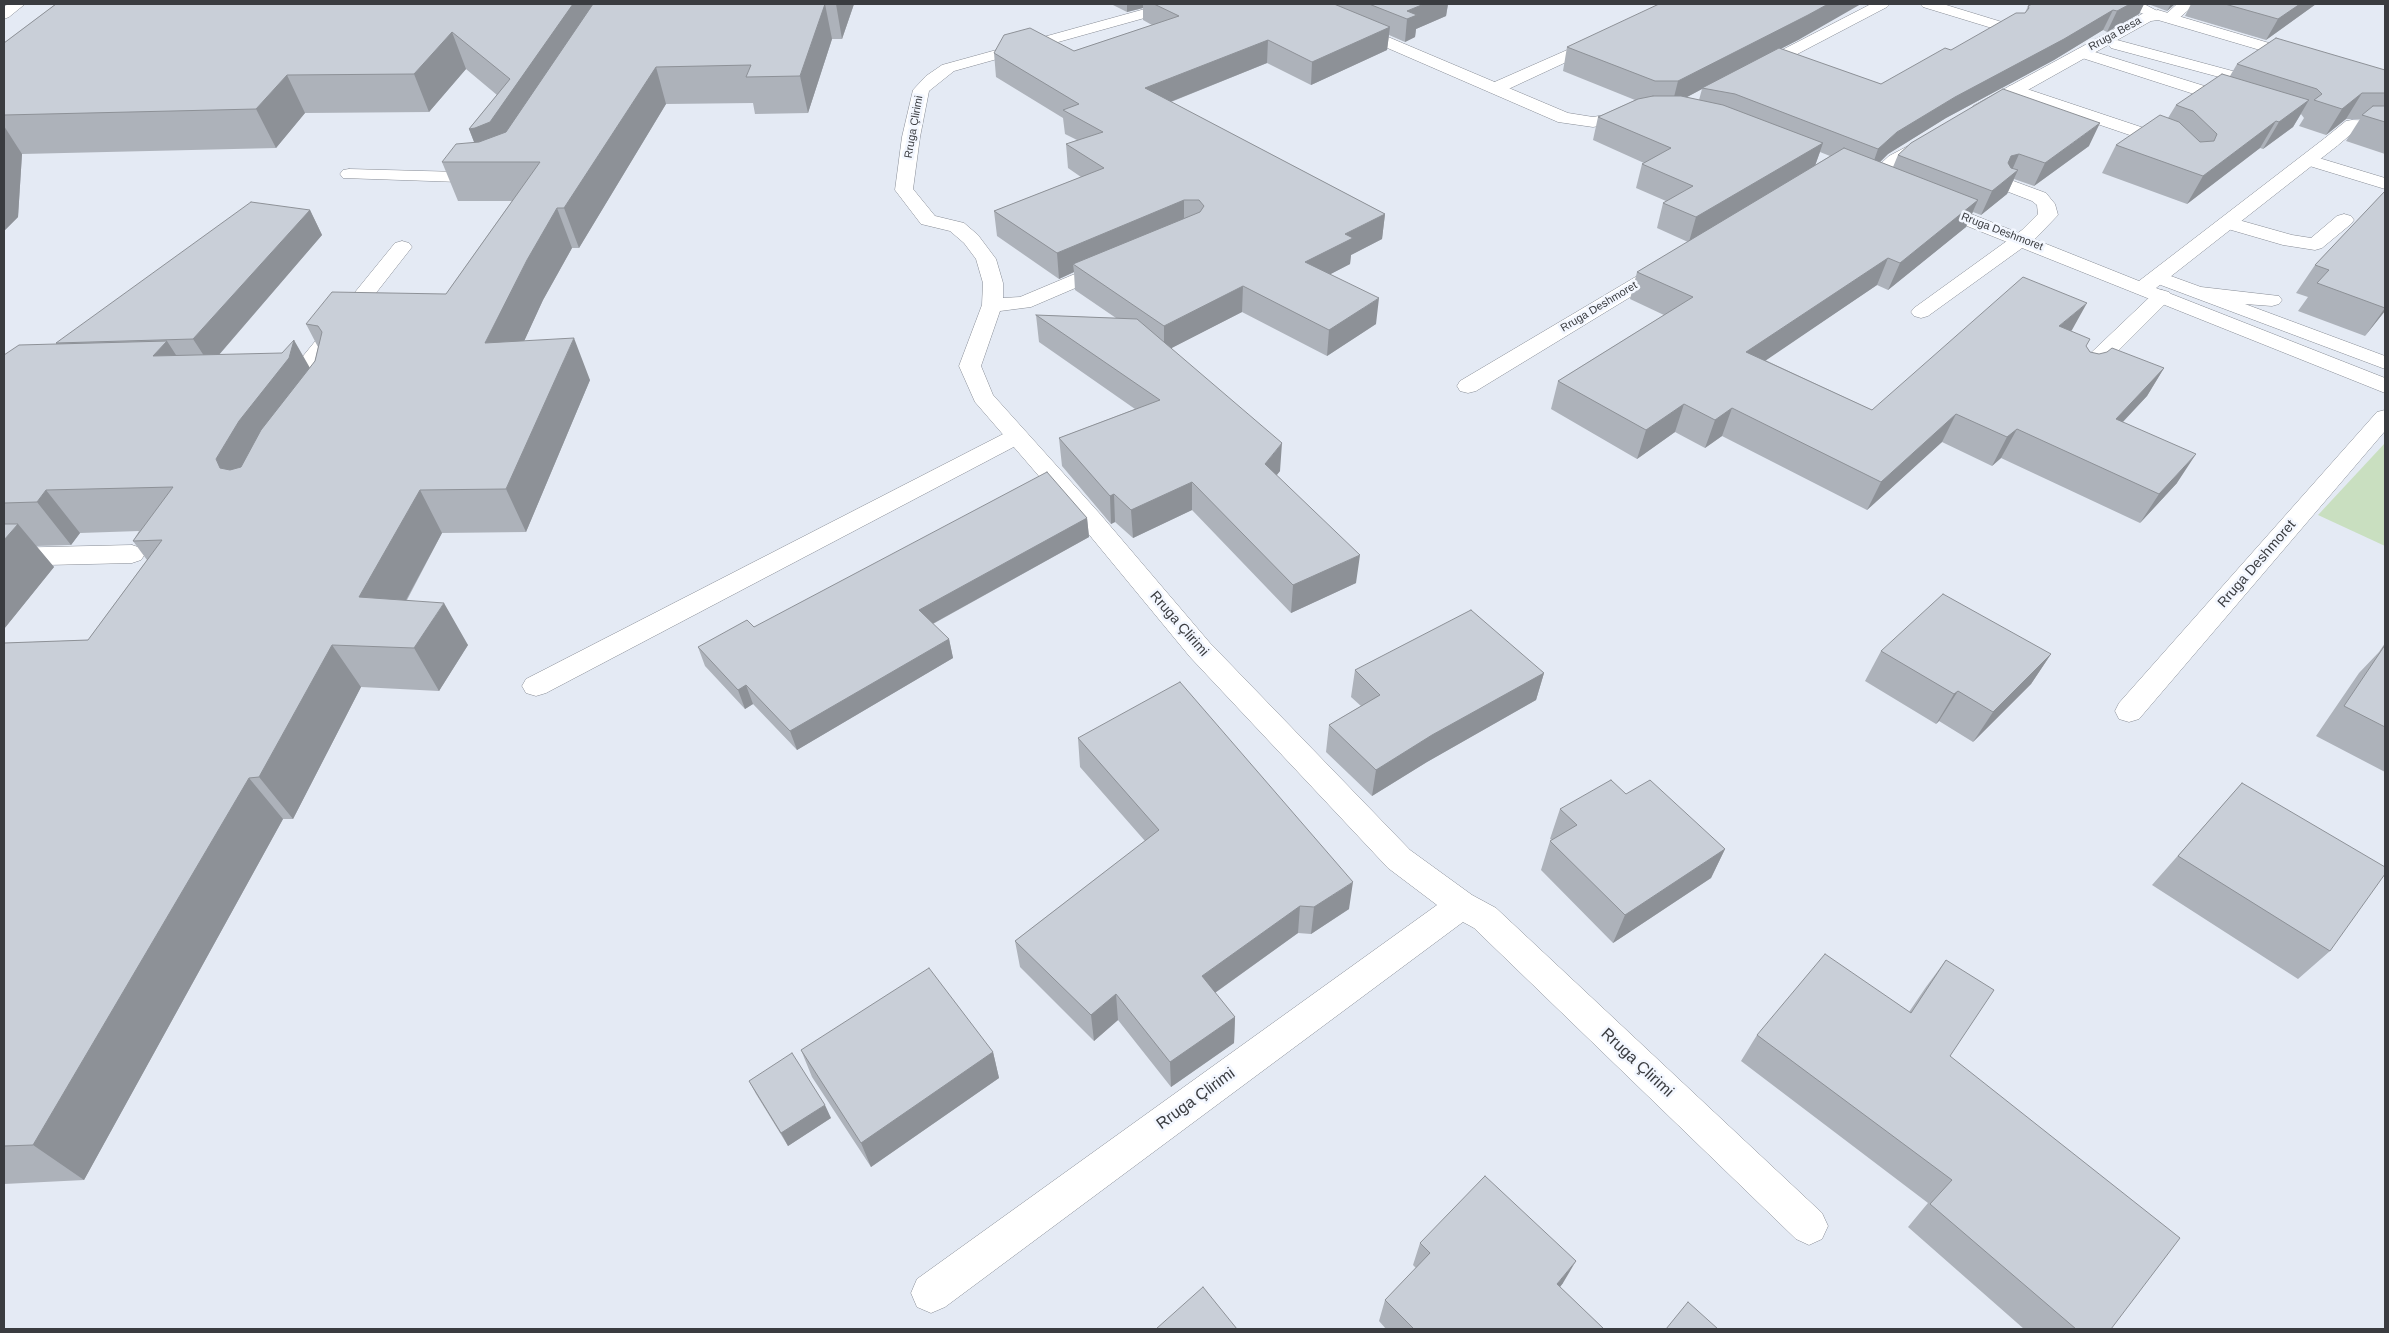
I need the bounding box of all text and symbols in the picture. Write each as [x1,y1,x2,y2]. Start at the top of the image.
street label: Rruga Besa [2086,14,2144,54]
street label: Rruga Çlirimi [902,95,926,159]
street label: Rruga Deshmoret [1959,210,2045,254]
street label: Rruga Deshmoret [1558,279,1640,335]
street label: Rruga Deshmoret [2214,517,2300,611]
street label: Rruga Çlirimi [1146,588,1212,660]
street label: Rruga Çlirimi [1597,1024,1677,1102]
street label: Rruga Çlirimi [1153,1064,1239,1134]

